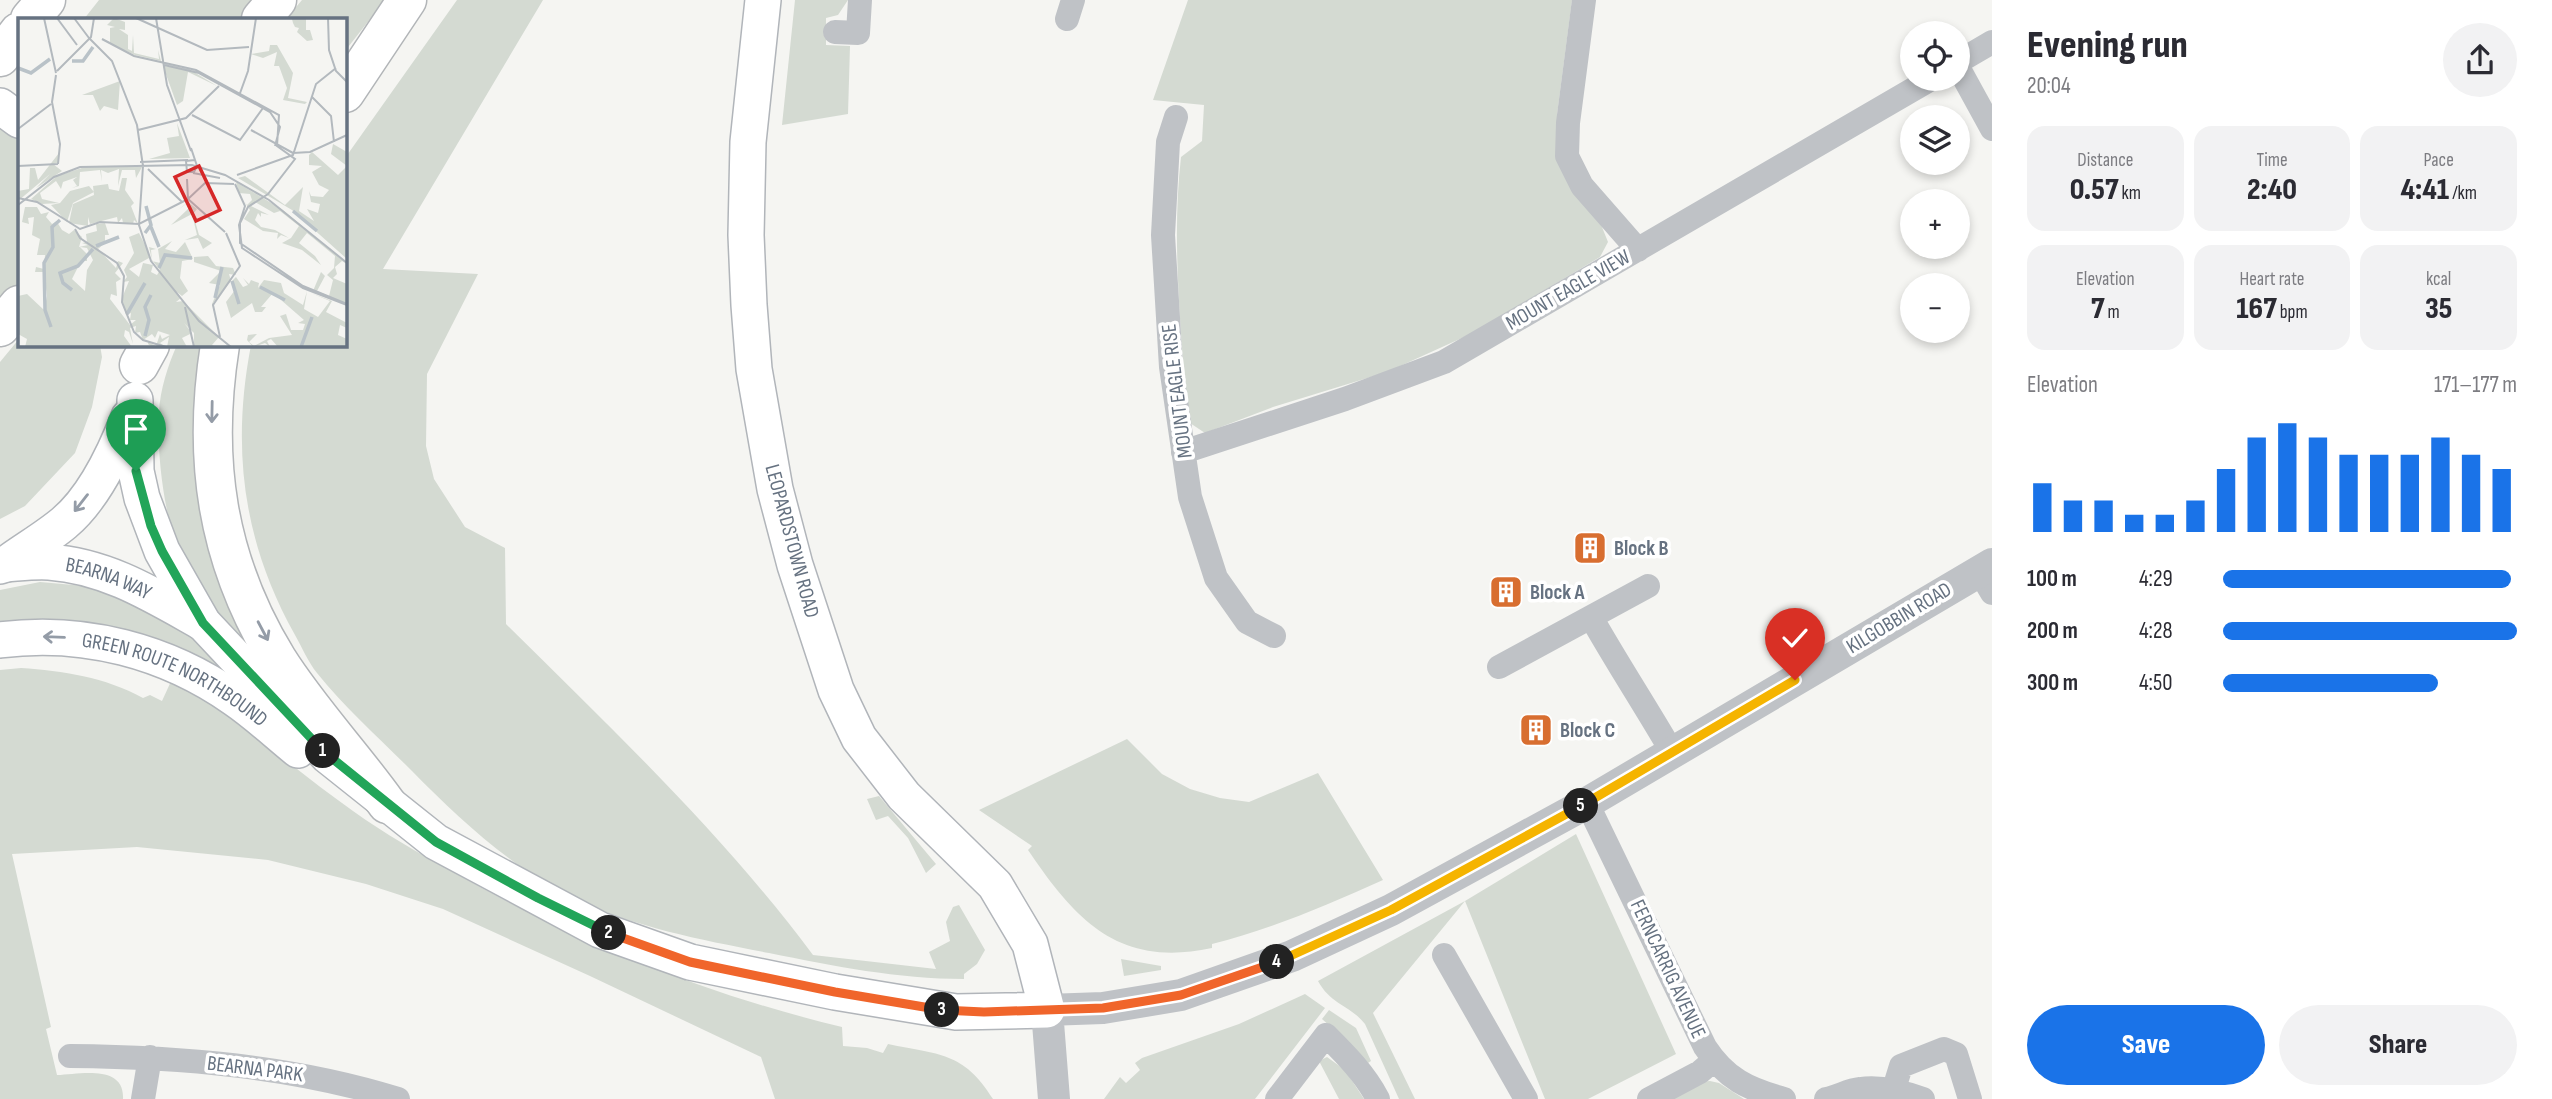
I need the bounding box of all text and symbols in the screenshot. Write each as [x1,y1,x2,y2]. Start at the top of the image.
inset map [18,18,346,346]
map controls [1900,21,1970,343]
button: locate [1900,21,1970,91]
text: Evening run [2027,23,2188,68]
button: share [2443,23,2517,97]
text: 20:04 [2027,72,2071,100]
button: layers [1900,105,1970,175]
text: Distance [2077,149,2133,172]
text: Time [2256,149,2288,172]
text: Pace [2424,149,2454,172]
text: 0.57 [2070,172,2118,208]
text: 2:40 [2247,172,2297,208]
text: 4:41 [2400,172,2449,208]
text: km [2118,182,2141,205]
text: /km [2449,182,2477,205]
button: + [1900,189,1970,259]
street label: MOUNT EAGLE VIEW [1501,244,1635,336]
text: Elevation [2076,268,2135,291]
text: Heart rate [2240,268,2304,291]
text: kcal [2426,268,2451,291]
button: − [1900,273,1970,343]
text: 7 [2091,291,2104,327]
text: 167 [2236,291,2277,327]
text: 35 [2425,291,2452,327]
text: m [2104,301,2120,324]
text: bpm [2277,301,2308,324]
street label: MOUNT EAGLE RISE [1156,322,1198,460]
text: Elevation [2027,371,2098,399]
text: 171–177 m [2434,371,2517,399]
pin [106,399,166,471]
one-way arrow [205,401,219,424]
icon: arrive [117,410,155,448]
street label: LEOPARDSTOWN ROAD [759,462,825,620]
one-way arrow [74,493,89,511]
building icon: Block B [1571,529,1609,567]
place label: Block B [1614,536,1668,561]
street label: BEARNA WAY [64,552,156,605]
text: 100 m [2027,565,2077,593]
text: 4:29 [2139,565,2173,593]
building icon: Block A [1487,573,1525,611]
street label: KILGOBBIN ROAD [1842,577,1956,659]
place label: Block A [1530,580,1585,605]
pin [1765,608,1825,680]
text: 200 m [2027,617,2078,645]
text: 4:28 [2139,617,2173,645]
icon: check [1776,619,1814,657]
one-way arrow [256,620,270,641]
street label: GREEN ROUTE NORTHBOUND [80,627,273,732]
one-way arrow [42,631,65,644]
text: 300 m [2027,669,2078,697]
text: 4:50 [2139,669,2172,697]
building icon: Block C [1517,711,1555,749]
place label: Block C [1560,718,1615,743]
pin: 1 [306,734,340,768]
text: 1 [319,739,326,762]
pin: 5 [1564,788,1598,824]
text: 5 [1576,794,1585,817]
street label: FERNCARRIG AVENUE [1625,896,1711,1042]
pin: 2 [592,916,626,950]
text: 2 [604,921,613,944]
pin: 4 [1260,944,1294,979]
text: 4 [1272,950,1281,973]
pin: 3 [925,992,960,1028]
text: 3 [937,998,946,1021]
button: Save [2027,1005,2265,1085]
button: Share [2279,1005,2517,1085]
street label: BEARNA PARK [206,1051,305,1087]

